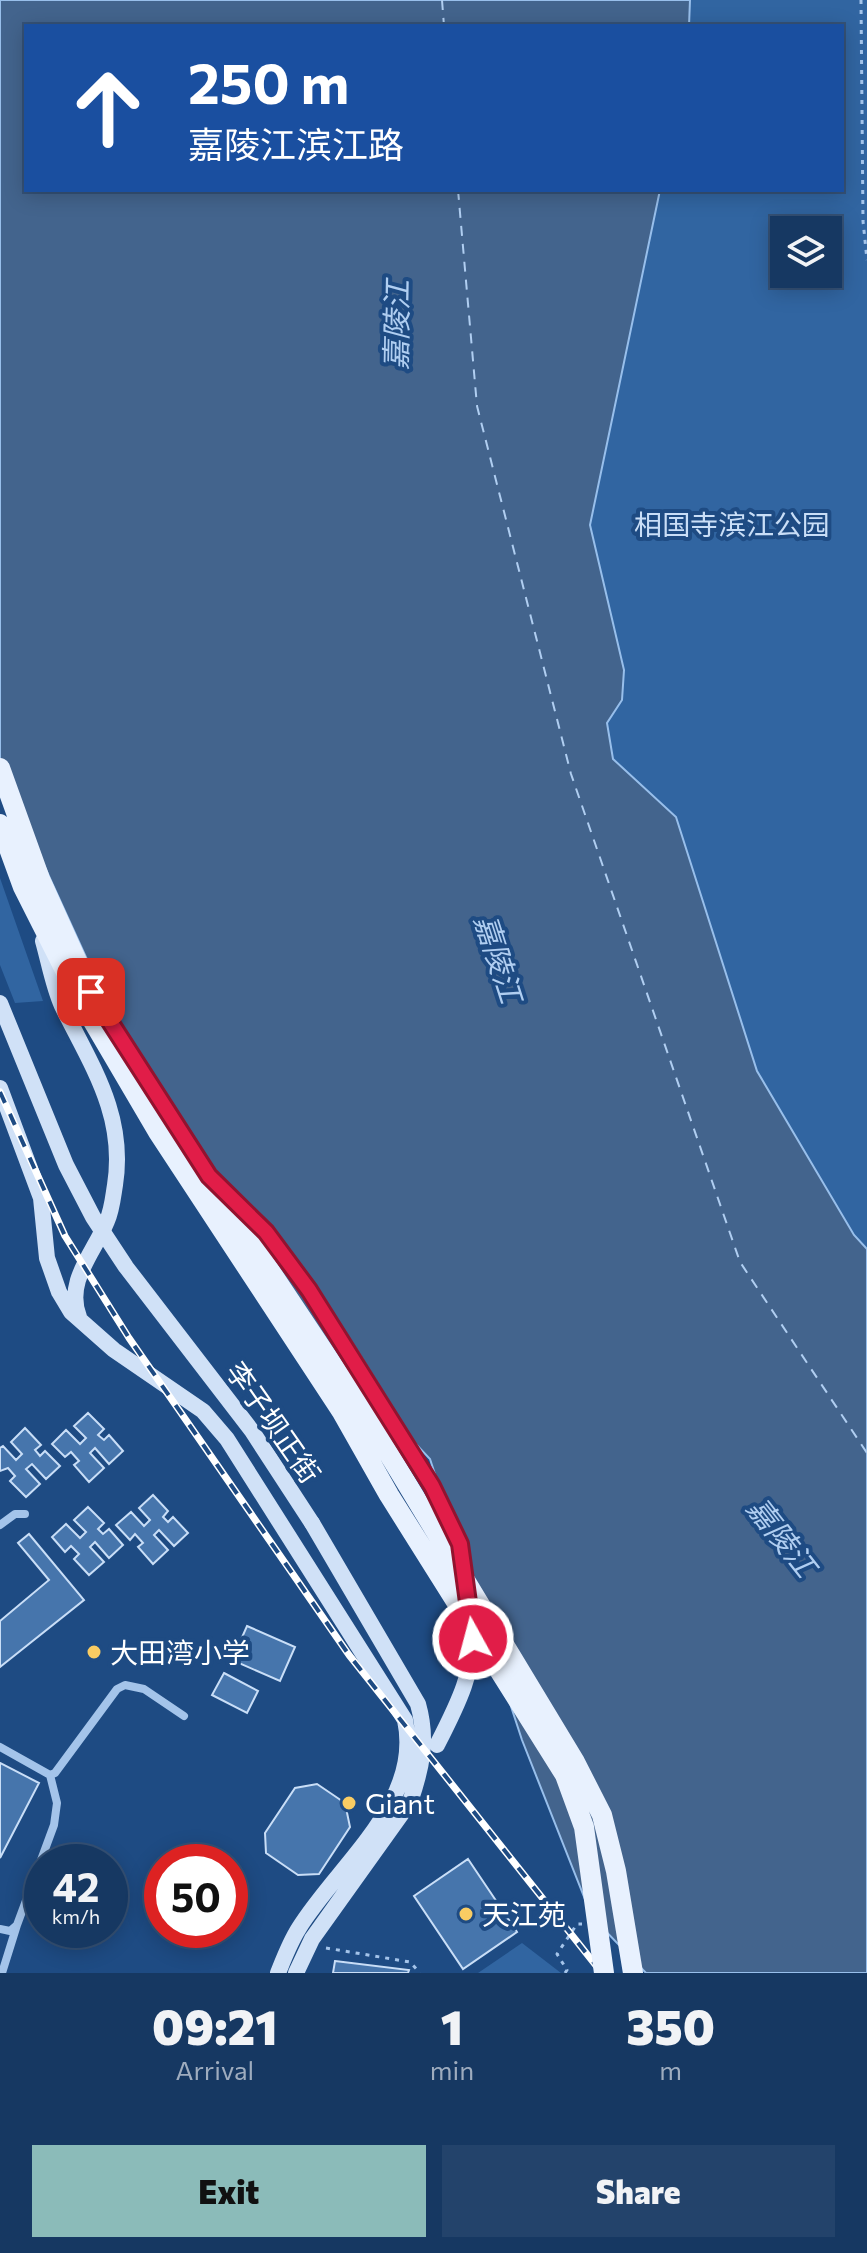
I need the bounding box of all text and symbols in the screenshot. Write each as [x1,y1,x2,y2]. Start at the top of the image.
text: 250 m [188,47,349,116]
icon: ahead [56,56,160,160]
text: 嘉陵江滨江路 [188,121,404,165]
map controls [770,216,842,288]
button: layers [770,216,842,288]
water label: 嘉陵江 [376,277,414,370]
park label: 相国寺滨江公园 [634,507,830,541]
water label: 嘉陵江 [468,909,532,1009]
pin [57,958,125,1026]
icon: arrive [69,970,113,1014]
street label: 李子坝正街 [220,1355,328,1489]
water label: 嘉陵江 [741,1489,827,1585]
position arrow [431,1597,515,1681]
place label: 大田湾小学 [110,1635,250,1669]
marker: 大田湾小学 [85,1643,103,1661]
place label: Giant [365,1786,435,1820]
marker: Giant [340,1794,358,1812]
speed limit sign: 50 [144,1844,248,1948]
text: 42 [53,1861,100,1910]
place label: 天江苑 [482,1897,566,1931]
text: km/h [52,1904,100,1928]
marker: 天江苑 [457,1905,475,1923]
text: 09:21 [152,1996,278,2055]
text: 1 [441,1996,463,2055]
text: 350 [626,1996,715,2055]
text: Arrival [176,2054,254,2085]
text: min [430,2054,474,2085]
text: m [659,2054,682,2085]
button: Exit [32,2145,426,2237]
button: Share [442,2145,835,2237]

